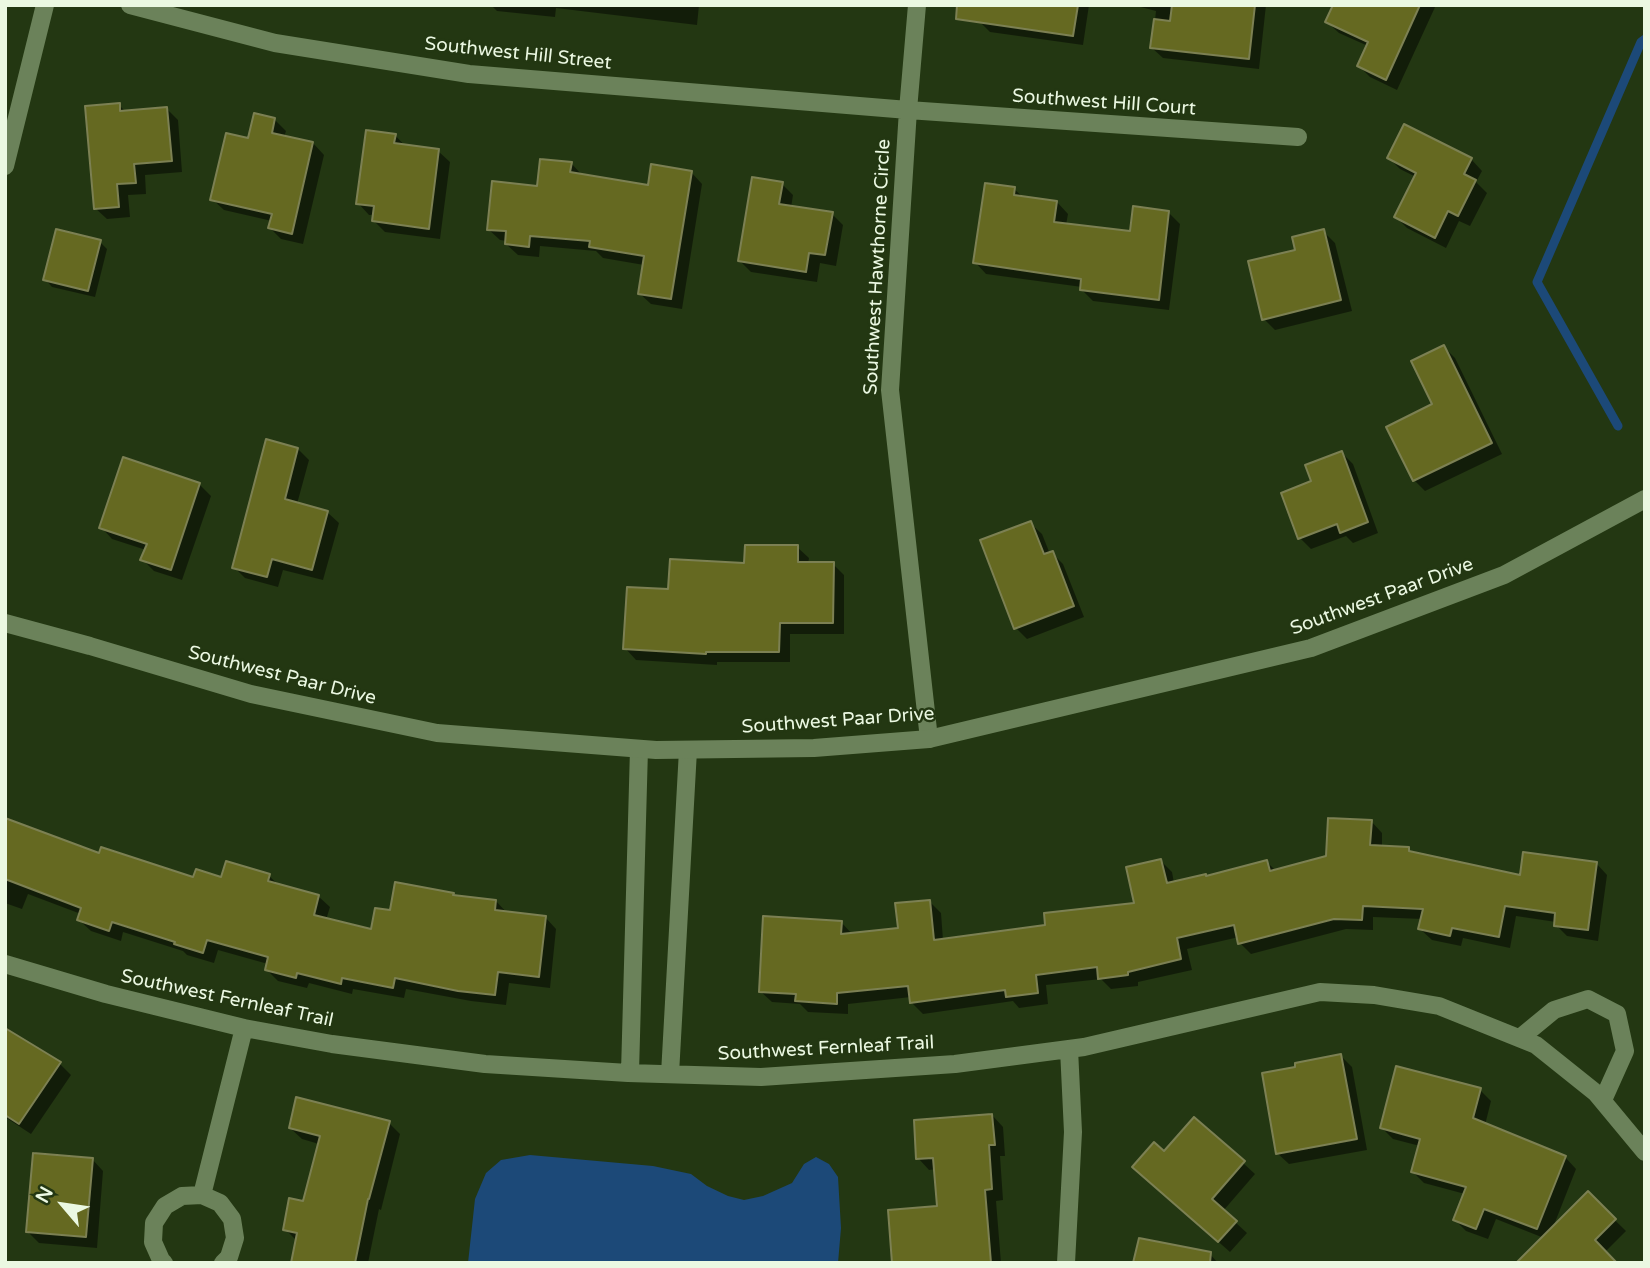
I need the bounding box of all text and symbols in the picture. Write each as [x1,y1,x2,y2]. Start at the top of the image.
street label: Southwest Hill Street [423,33,613,75]
street label: Southwest Hill Court [1011,85,1197,121]
street label: Southwest Hawthorne Circle [860,139,896,395]
street label: Southwest Paar Drive [1287,553,1477,641]
street label: Southwest Paar Drive [186,642,378,710]
street label: Southwest Paar Drive [741,703,935,739]
street label: Southwest Fernleaf Trail [119,965,335,1033]
street label: Southwest Fernleaf Trail [717,1032,935,1066]
north arrow [28,1170,98,1240]
text: N [31,1183,58,1207]

